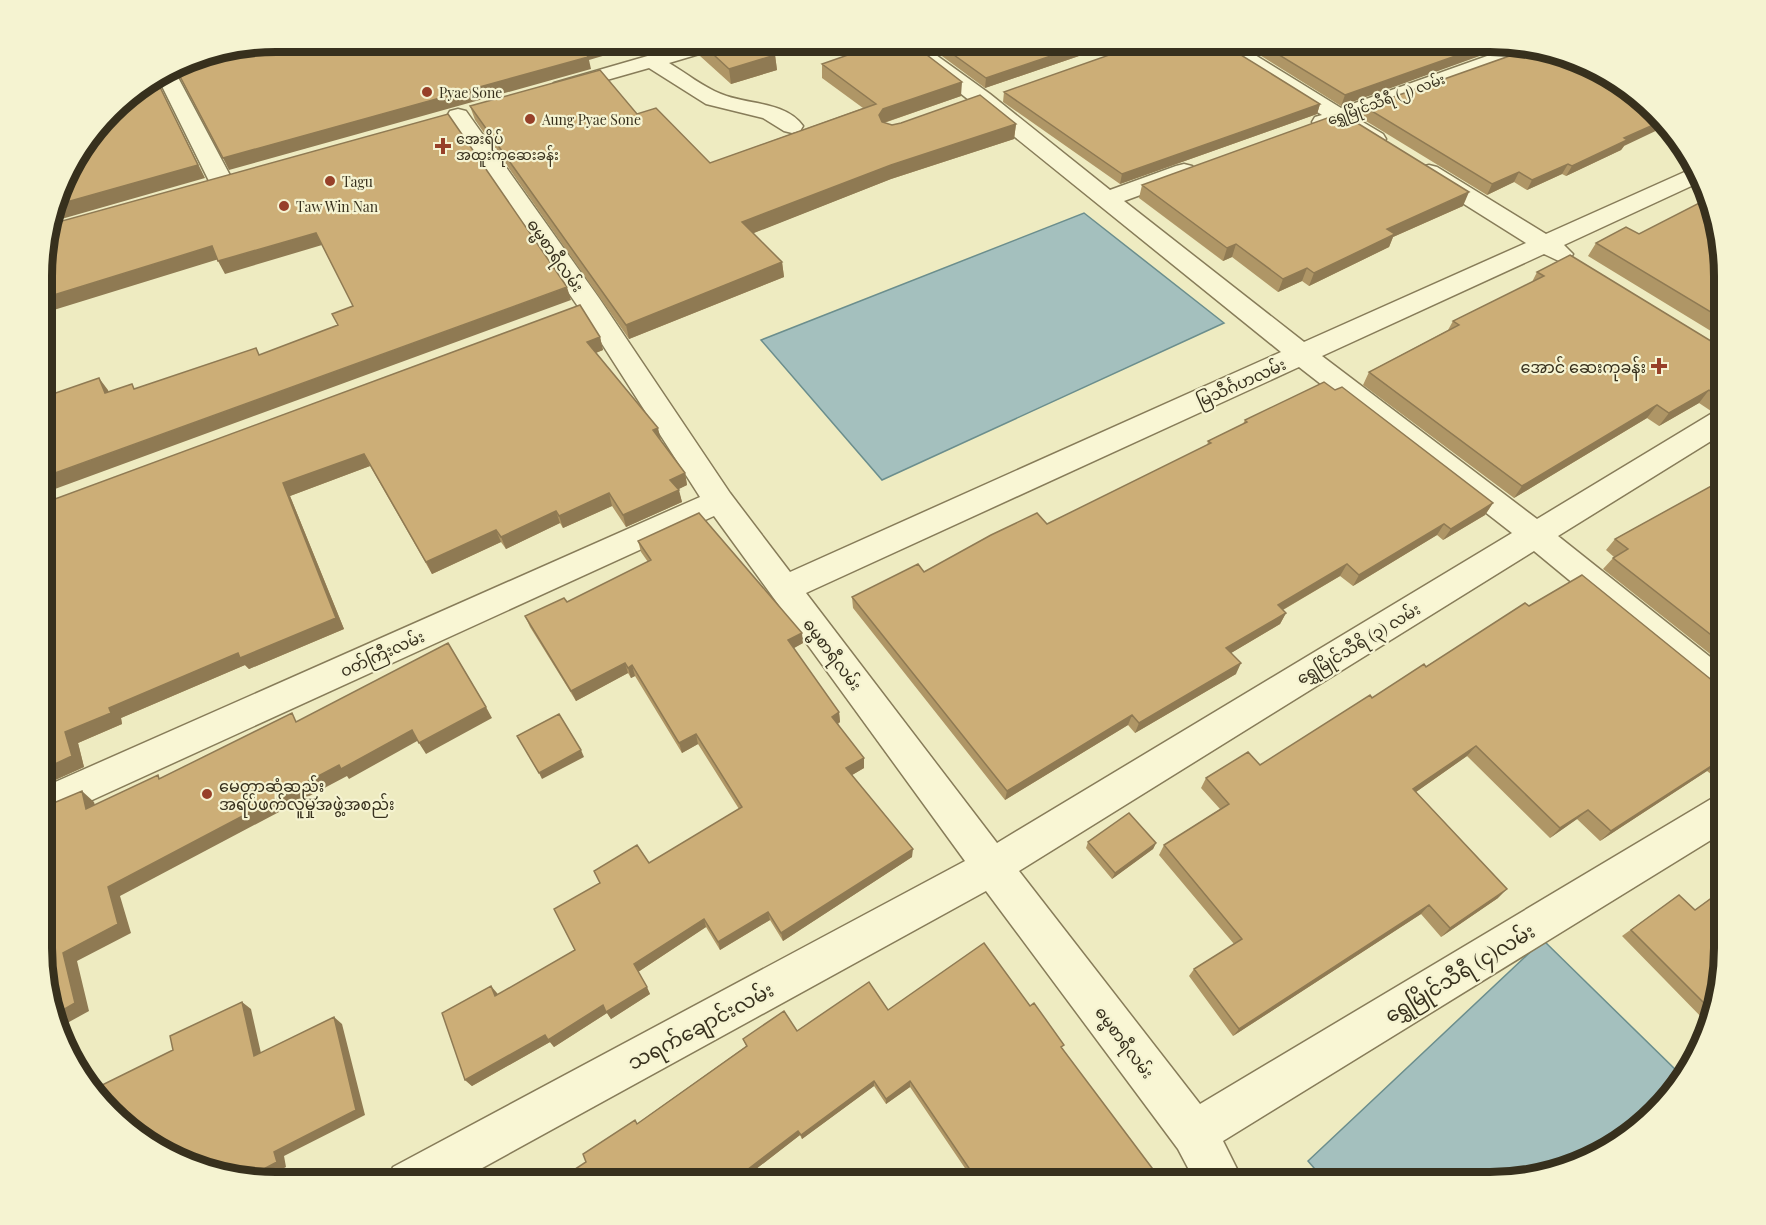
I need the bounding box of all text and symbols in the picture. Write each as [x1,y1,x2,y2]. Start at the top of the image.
street label: ရွှေမြိုင်သီရီ (၂) လမ်း [1325,69,1448,132]
place label: Pyae Sone [439,83,502,102]
marker: Pyae Sone [420,85,434,99]
place label: Aung Pyae Sone [541,110,641,129]
marker: Aung Pyae Sone [523,112,537,126]
place label: အေးရိပ် အထူးကုဆေးခန်း [456,129,559,167]
marker: အေးရိပ် အထူးကုဆေးခန်း [434,137,452,155]
place label: Tagu [342,172,373,191]
marker: Tagu [323,174,337,188]
place label: Taw Win Nan [296,197,379,216]
marker: Taw Win Nan [277,199,291,213]
street label: ဓမ္မစာရီလမ်း [519,214,589,298]
street label: မြသီင်္ဂဟလမ်း [1193,353,1291,415]
place label: အောင် ဆေးကုခန်း [1520,356,1646,382]
marker: အောင် ဆေးကုခန်း [1650,357,1668,375]
street label: ရွှေမြိုင်သီရိ (၃) လမ်း [1292,598,1426,692]
street label: ဓမ္မစာရီလမ်း [796,614,867,697]
street label: ၀တ်ကြီးလမ်း [337,625,429,685]
place label: မေတ္တာဆုံဆည်း အရပ်ဖက်လူမှုအဖွဲ့အစည်း [219,775,395,819]
marker: မေတ္တာဆုံဆည်း အရပ်ဖက်လူမှုအဖွဲ့အစည်း [200,787,214,801]
street label: ရွှေမြိုင်သီရီ (၄)လမ်း [1379,916,1541,1031]
street label: သရက်ချောင်းလမ်း [622,975,780,1078]
street label: ဓမ္မစာရီလမ်း [1088,1002,1159,1085]

